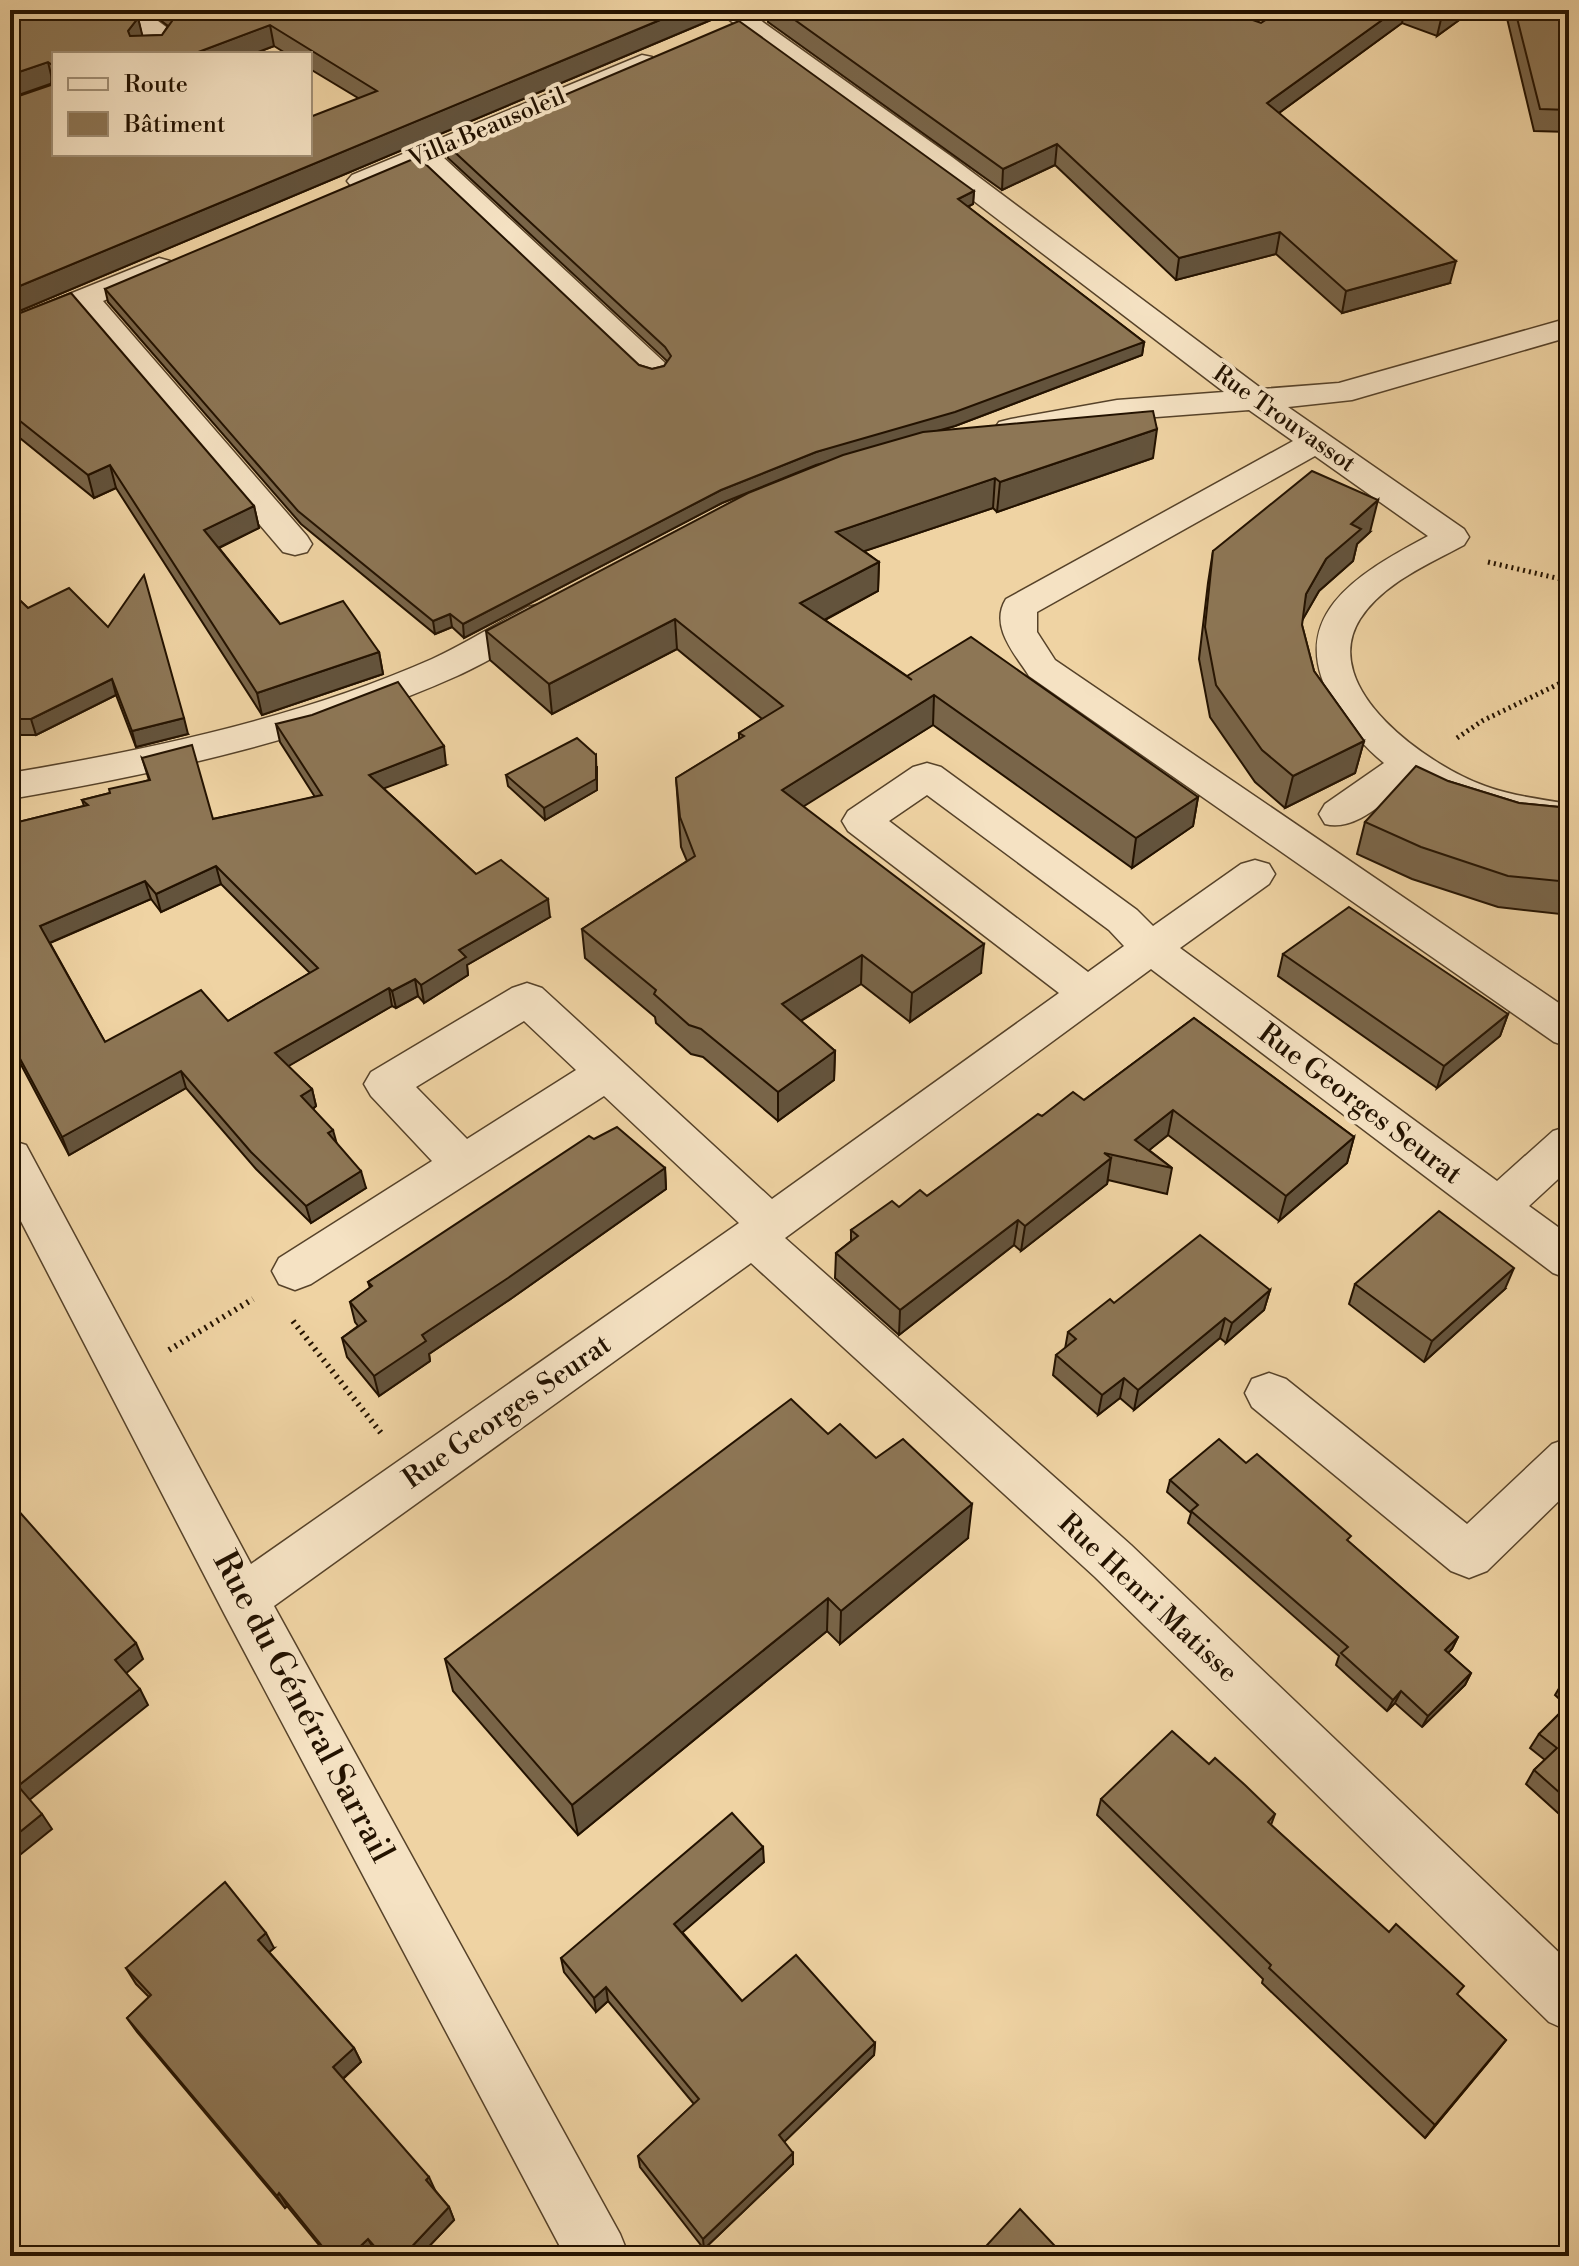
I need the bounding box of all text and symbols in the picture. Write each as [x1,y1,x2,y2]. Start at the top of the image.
legend [52,52,312,156]
text: Route [124,70,188,100]
street label: Villa Beausoleil [403,81,570,175]
text: Bâtiment [123,110,226,140]
street label: Rue Trouvassot [1207,359,1362,480]
street label: Rue Georges Seurat [1251,1016,1469,1192]
street label: Rue Georges Seurat [396,1327,618,1497]
street label: Rue Henri Matisse [1051,1506,1245,1690]
street label: Rue du Général Sarrail [203,1544,403,1870]

